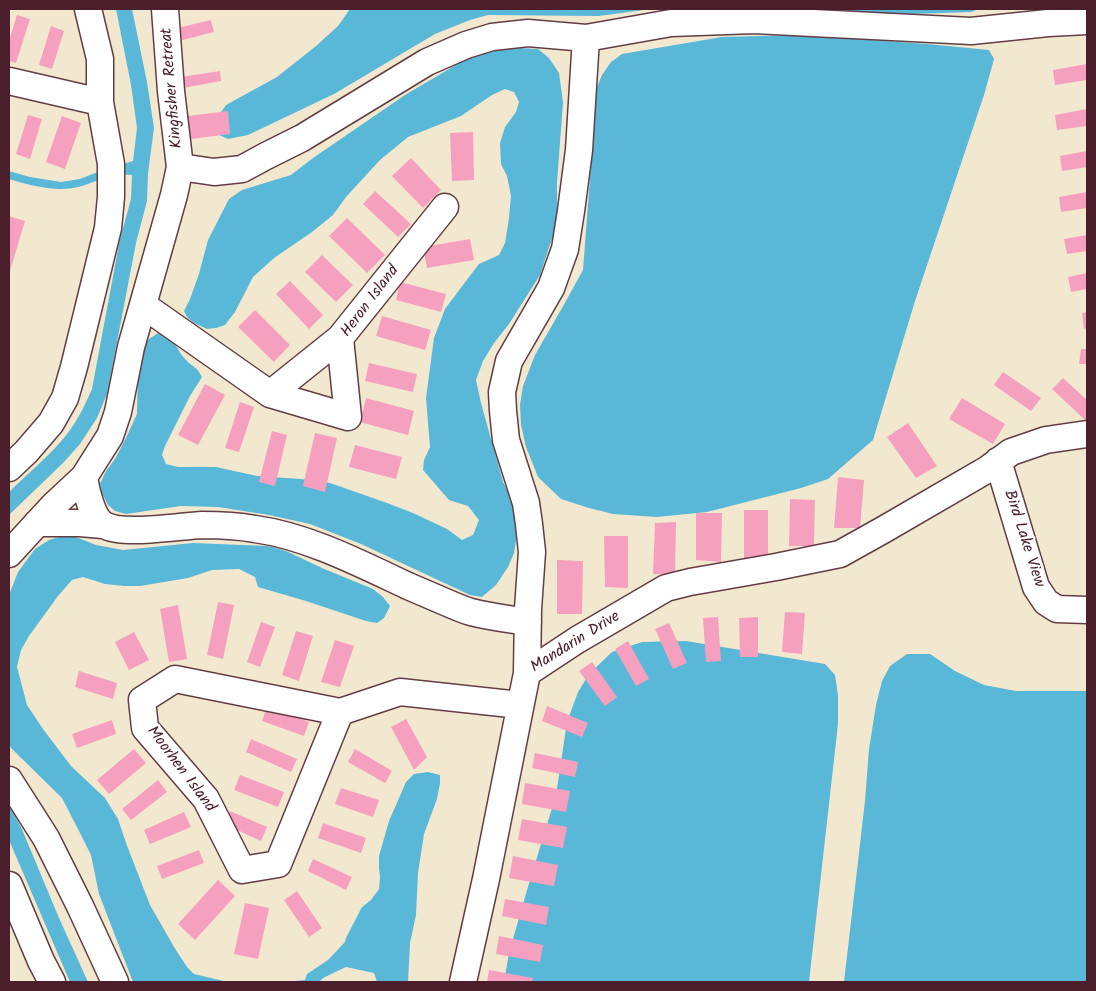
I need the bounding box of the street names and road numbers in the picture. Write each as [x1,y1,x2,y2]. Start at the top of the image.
street label: Kingfisher Retreat [158,27,188,149]
street label: Heron Island [338,262,404,342]
street label: Bird Lake View [998,488,1048,590]
street label: Mandarin Drive [528,608,624,678]
street label: Moorhen Island [141,723,219,817]

